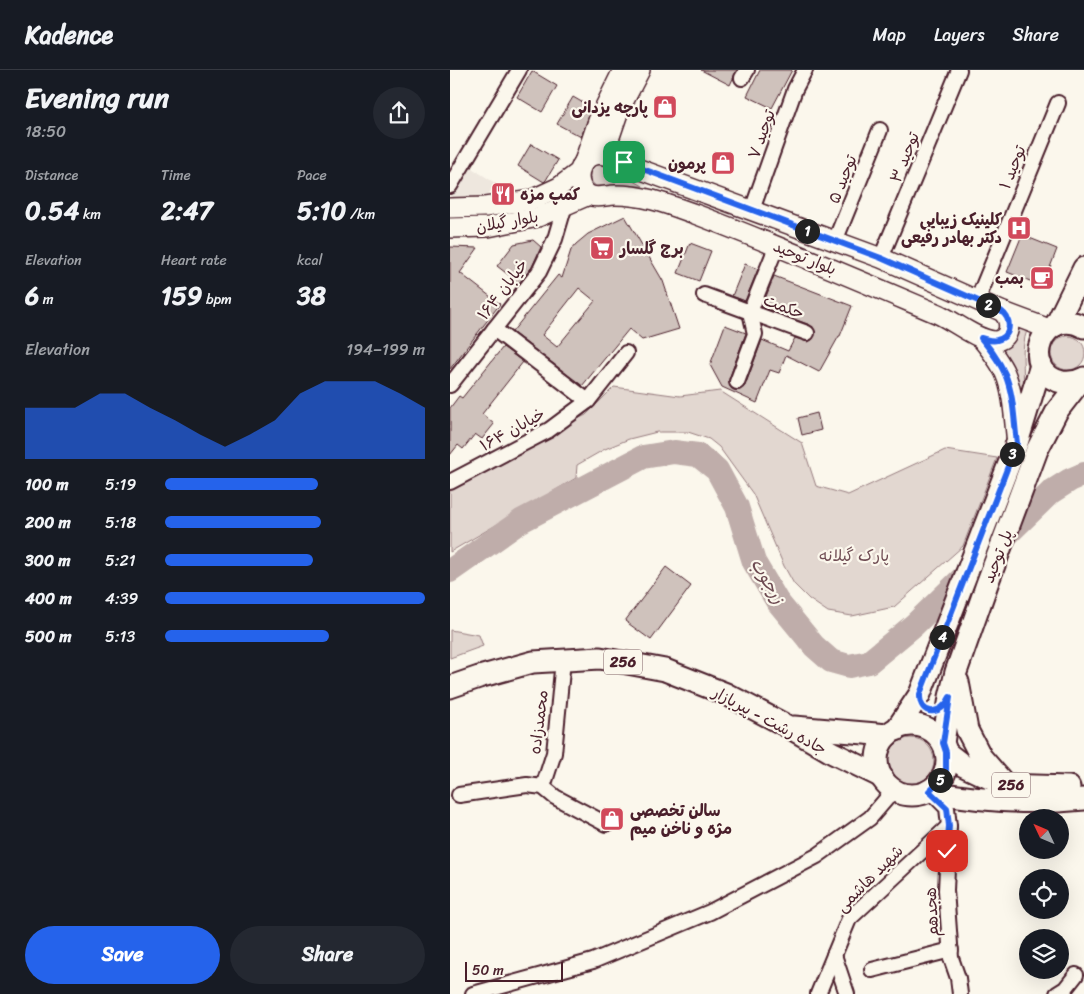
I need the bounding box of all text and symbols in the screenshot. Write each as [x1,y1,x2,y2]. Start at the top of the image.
text: Kadence [25,14,113,56]
text: Map [873,19,906,51]
text: Layers [934,19,985,51]
text: Share [1013,19,1059,51]
text: Evening run [25,73,169,122]
button: share [373,87,425,139]
place label: پارچه یزدانی [571,93,648,122]
shop icon: پارچه یزدانی [652,94,678,120]
street label: توحید ۷ [739,105,784,163]
text: 18:50 [25,117,66,146]
street label: توحید ۳ [881,127,928,187]
street label: توحید ۱ [991,140,1035,194]
pin [603,141,645,183]
icon: arrive [610,148,638,176]
place label: پرمون [668,149,706,178]
shop icon: پرمون [710,150,736,176]
street label: توحید ۵ [820,150,866,208]
text: Distance [25,163,78,188]
text: Time [161,163,191,188]
text: Pace [297,163,327,188]
place label: کمپ مزه [520,180,580,209]
restaurant icon: کمپ مزه [490,181,516,207]
text: 0.54 [25,188,79,233]
text: 2:47 [161,188,213,233]
text: 5:10 [297,188,346,233]
text: km [79,202,101,227]
text: /km [346,202,375,227]
street label: بلوار گیلان [474,202,541,241]
place label: کلینیک زیبایی دکتر بهادر رفیعی [901,205,1002,252]
hospital icon: کلینیک زیبایی دکتر بهادر رفیعی [1006,215,1032,241]
pin: 1 [794,218,820,244]
text: 1 [804,219,811,244]
street label: بلوار توحید [769,232,841,283]
place label: برج گلسار [618,234,684,263]
supermarket icon: برج گلسار [589,235,615,261]
text: Elevation [25,248,82,273]
text: Heart rate [161,248,227,273]
text: kcal [297,248,322,273]
street label: ۱۶۴ خیابان [469,252,535,326]
place label: بمب [995,264,1024,293]
cafe icon: بمب [1029,265,1055,291]
text: 6 [25,273,39,318]
text: 159 [161,273,202,318]
text: 38 [297,273,326,318]
street label: حکمت [759,285,809,327]
text: m [39,287,54,312]
text: bpm [202,287,232,312]
pin: 2 [976,292,1000,318]
text: 2 [984,293,993,318]
text: Elevation [25,335,90,364]
text: 194–199 m [346,335,425,364]
street label: خیابان ۱۶۴ [474,399,550,459]
pin: 3 [1000,442,1024,466]
text: 3 [1009,442,1016,467]
text: 100 m [25,470,69,499]
text: 5:19 [105,470,136,499]
text: 200 m [25,508,71,537]
text: 5:18 [105,508,136,537]
street label: پل توحید [974,525,1021,587]
park label: پارک گیلانه [819,541,889,570]
text: 300 m [25,546,70,575]
text: 5:21 [105,546,136,575]
water label: زرجوب [742,552,795,611]
text: 400 m [25,584,72,613]
text: 4:39 [105,584,138,613]
text: 500 m [25,622,71,651]
text: 5:13 [105,622,135,651]
pin: 4 [930,624,954,650]
text: 4 [938,625,947,650]
road number: 256 [604,650,642,674]
street label: جاده رشت - پیربازار [705,677,832,763]
street label: محمدزاده [520,688,557,756]
pin: 5 [928,768,952,792]
text: 5 [936,768,945,793]
road number: 256 [992,772,1030,798]
place label: سالن تخصصی مژه و ناخن میم [630,796,732,843]
shop icon: سالن تخصصی مژه و ناخن میم [599,806,625,832]
north arrow [1019,809,1069,859]
map controls [1019,809,1069,979]
pin [926,830,968,872]
street label: شهید هاشمی [828,837,910,919]
icon: check [933,837,961,865]
button: locate [1019,869,1069,919]
street label: هجدهم [916,886,947,938]
button: Save [25,926,220,984]
button: Share [230,926,425,984]
button: layers [1019,929,1069,979]
text: 50 m [472,958,504,983]
scale bar [465,959,562,982]

